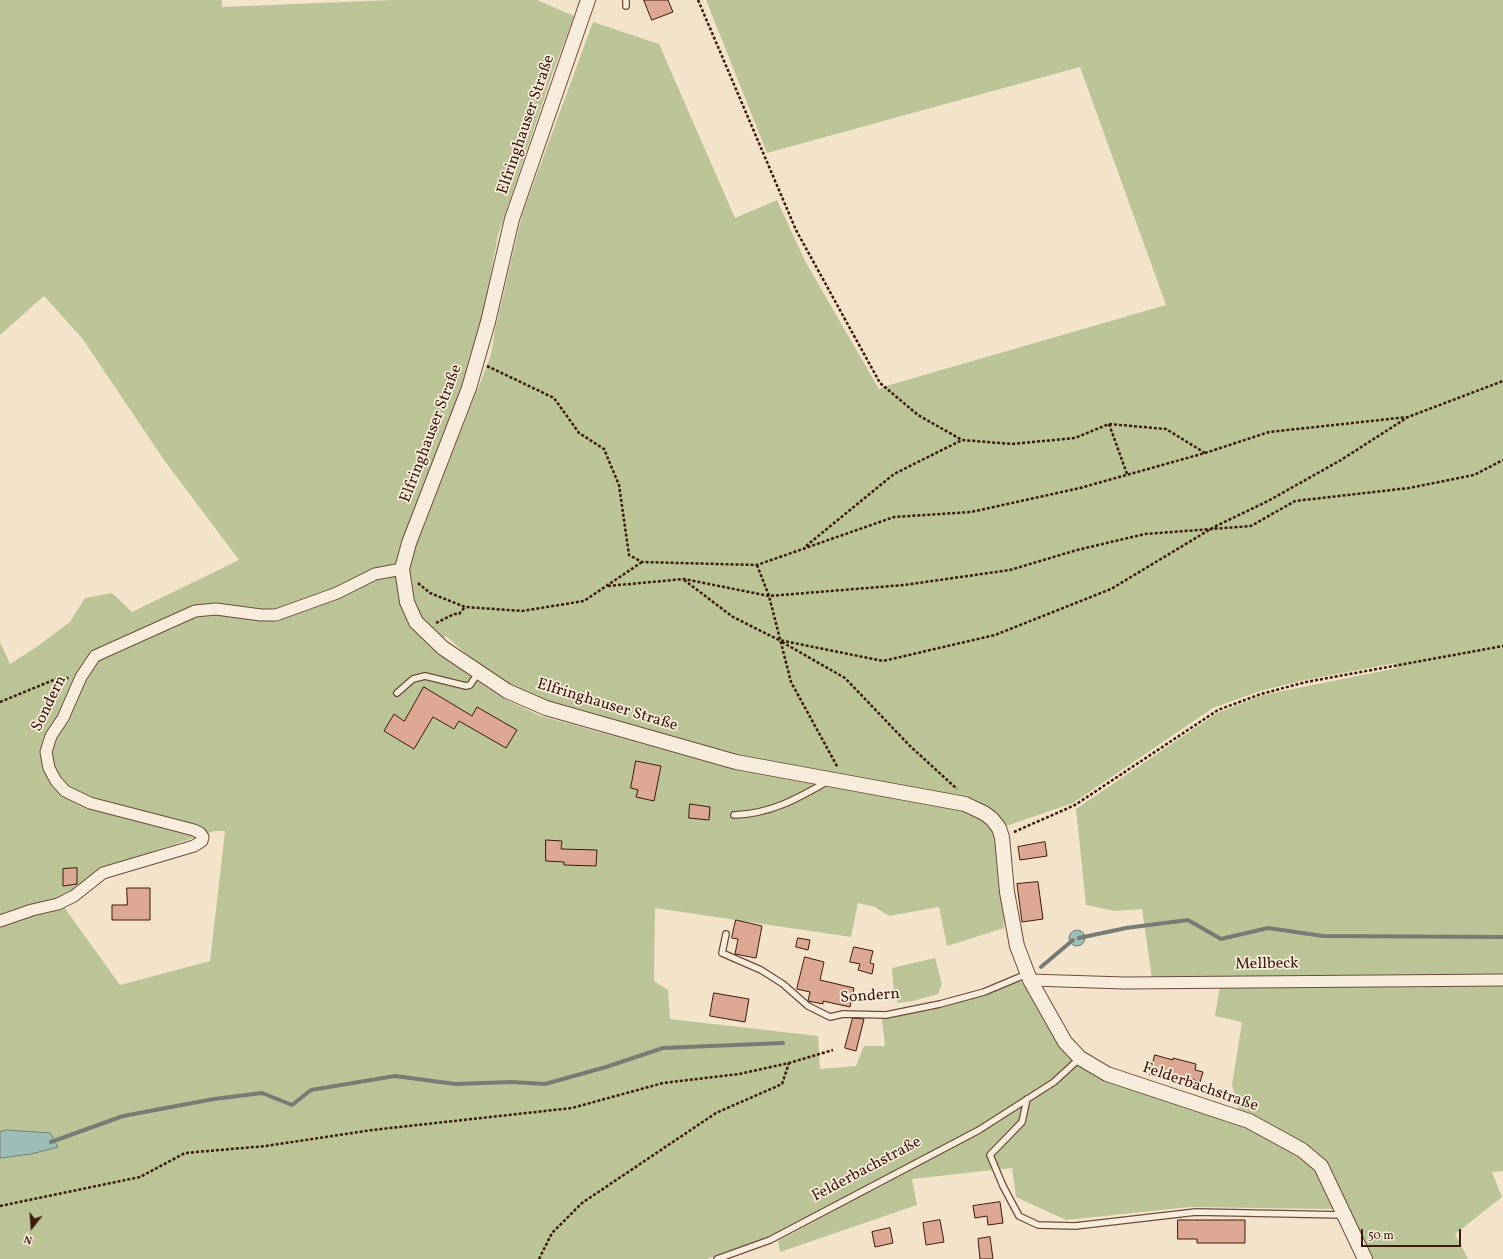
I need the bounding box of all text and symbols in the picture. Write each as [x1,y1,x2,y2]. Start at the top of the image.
street label: Elfringhauser Straße [494,53,560,197]
street label: Elfringhauser Straße [397,362,467,506]
street label: Sondern [28,673,72,735]
street label: Elfringhauser Straße [534,675,680,737]
street label: Mellbeck [1235,955,1299,975]
street label: Sondern [840,985,900,1009]
street label: Felderbachstraße [1140,1059,1260,1117]
street label: Felderbachstraße [809,1133,925,1207]
north arrow [12,1207,52,1247]
scale bar [1363,1221,1463,1247]
text: 50 m [1368,1228,1394,1244]
text: N [22,1231,34,1247]

